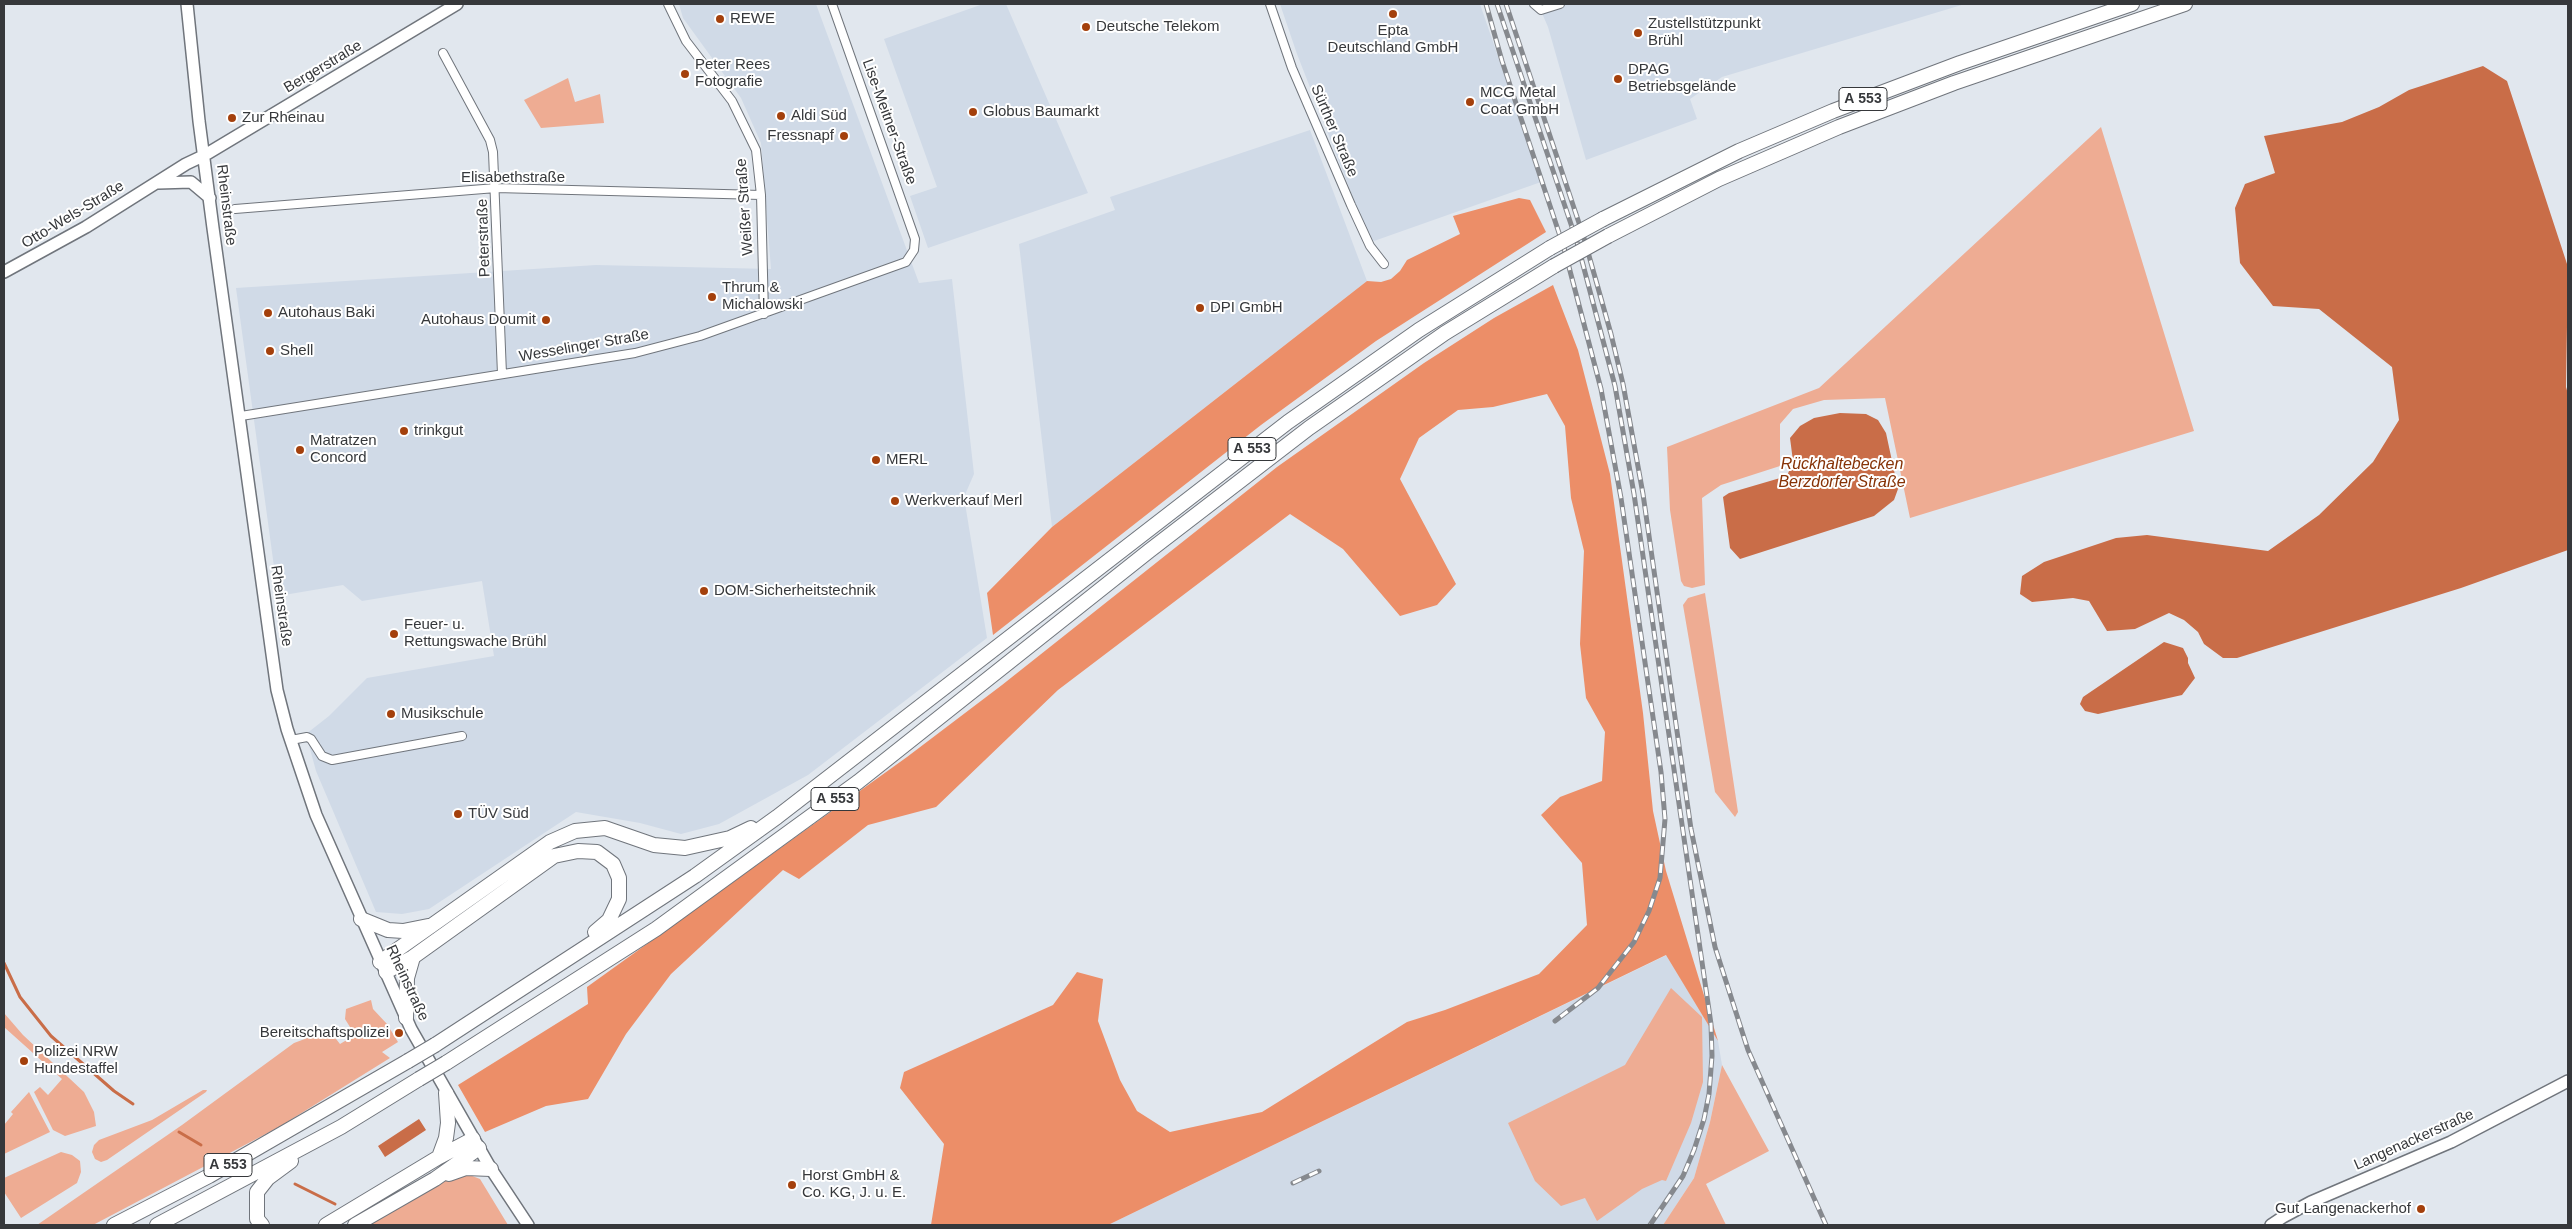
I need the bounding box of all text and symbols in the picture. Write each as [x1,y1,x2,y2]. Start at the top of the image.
marker: Epta Deutschland GmbH [1387,8,1399,20]
place label: REWE [730,10,775,28]
marker: REWE [714,13,726,25]
place label: Zustellstützpunkt Brühl [1648,15,1761,50]
place label: Deutsche Telekom [1096,18,1219,36]
marker: Deutsche Telekom [1080,21,1092,33]
place label: Epta Deutschland GmbH [1328,22,1458,57]
marker: Zustellstützpunkt Brühl [1632,27,1644,39]
street label: Bergerstraße [281,37,365,97]
place label: Peter Rees Fotografie [695,56,770,91]
street label: Lise-Meitner-Straße [858,57,920,187]
place label: DPAG Betriebsgelände [1628,61,1736,96]
marker: Peter Rees Fotografie [679,68,691,80]
marker: DPAG Betriebsgelände [1612,73,1624,85]
street label: Sürther Straße [1306,82,1362,180]
place label: MCG Metal Coat GmbH [1480,84,1559,119]
road number: A 553 [1839,88,1887,110]
marker: MCG Metal Coat GmbH [1464,96,1476,108]
place label: Globus Baumarkt [983,103,1099,121]
marker: Globus Baumarkt [967,106,979,118]
place label: Aldi Süd [791,107,847,125]
place label: Zur Rheinau [242,109,325,127]
marker: Aldi Süd [775,110,787,122]
marker: Zur Rheinau [226,112,238,124]
place label: Fressnapf [767,127,834,145]
marker: Fressnapf [838,130,850,142]
street label: Weißer Straße [733,158,757,256]
street label: Rheinstraße [212,163,240,247]
street label: Elisabethstraße [461,169,565,187]
street label: Otto-Wels-Straße [18,177,128,253]
street label: Peterstraße [474,199,494,277]
place label: Thrum & Michalowski [722,279,803,314]
marker: Thrum & Michalowski [706,291,718,303]
place label: DPI GmbH [1210,299,1283,317]
marker: DPI GmbH [1194,302,1206,314]
place label: Autohaus Baki [278,304,375,322]
marker: Autohaus Baki [262,307,274,319]
place label: Autohaus Doumit [421,311,536,329]
marker: Autohaus Doumit [540,314,552,326]
street label: Wesselinger Straße [518,326,650,366]
place label: Shell [280,342,313,360]
marker: Shell [264,345,276,357]
place label: trinkgut [414,422,463,440]
marker: trinkgut [398,425,410,437]
place label: Matratzen Concord [310,432,377,467]
road number: A 553 [1228,438,1276,460]
marker: Matratzen Concord [294,444,306,456]
place label: MERL [886,451,928,469]
marker: MERL [870,454,882,466]
water label: Rückhaltebecken Berzdorfer Straße [1778,455,1906,493]
place label: Werkverkauf Merl [905,492,1022,510]
marker: Werkverkauf Merl [889,495,901,507]
street label: Rheinstraße [266,564,296,648]
place label: DOM-Sicherheitstechnik [714,582,876,600]
marker: DOM-Sicherheitstechnik [698,585,710,597]
place label: Feuer- u. Rettungswache Brühl [404,616,547,651]
marker: Feuer- u. Rettungswache Brühl [388,628,400,640]
place label: Musikschule [401,705,484,723]
marker: Musikschule [385,708,397,720]
road number: A 553 [811,788,859,811]
place label: TÜV Süd [468,805,529,823]
marker: TÜV Süd [452,808,464,820]
street label: Rheinstraße [382,942,432,1024]
place label: Bereitschaftspolizei [260,1024,389,1042]
marker: Bereitschaftspolizei [393,1027,405,1039]
place label: Polizei NRW Hundestaffel [34,1043,118,1078]
marker: Polizei NRW Hundestaffel [18,1055,30,1067]
street label: Langenackerstraße [2351,1105,2477,1175]
road number: A 553 [204,1154,252,1176]
place label: Horst GmbH & Co. KG, J. u. E. [802,1167,906,1202]
marker: Horst GmbH & Co. KG, J. u. E. [786,1179,798,1191]
place label: Gut Langenackerhof [2275,1200,2411,1218]
marker: Gut Langenackerhof [2415,1203,2427,1215]

